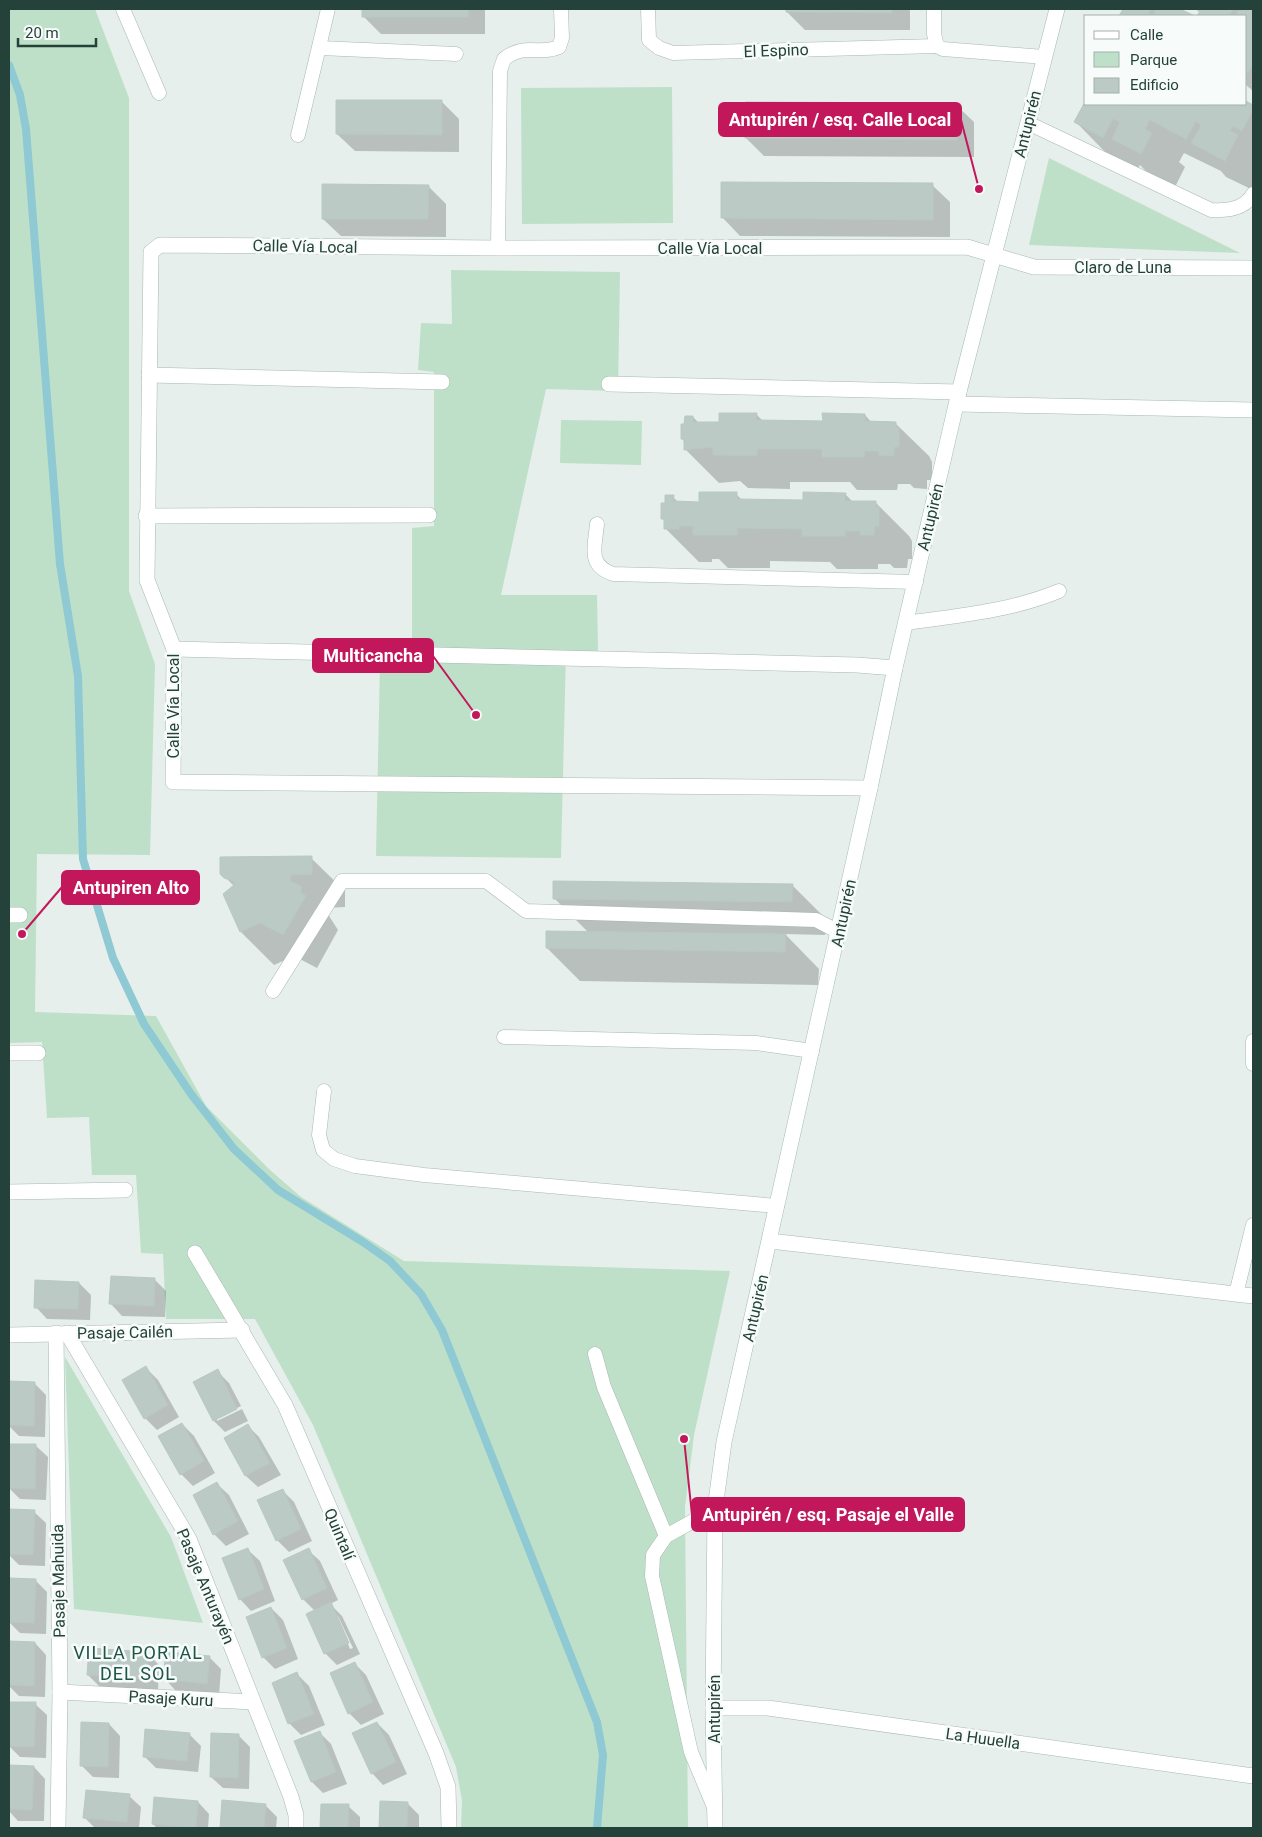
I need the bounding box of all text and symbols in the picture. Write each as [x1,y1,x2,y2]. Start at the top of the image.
scale bar [18,15,95,47]
legend [1084,15,1247,105]
text: 20 m [25,24,59,42]
text: Calle [1130,26,1163,44]
street label: El Espino [743,40,809,61]
text: Parque [1130,51,1177,69]
text: Edificio [1130,76,1179,94]
street label: Antupirén [1010,88,1045,160]
callout: Antupirén / esq. Calle Local [719,103,961,136]
text: Antupirén / esq. Calle Local [729,109,951,130]
street label: Calle Vía Local [252,236,358,257]
street label: Calle Vía Local [658,239,762,258]
street label: Claro de Luna [1074,258,1172,277]
street label: Antupirén [913,481,947,553]
callout: Multicancha [313,639,433,672]
text: Multicancha [323,645,423,666]
street label: Calle Vía Local [164,654,183,758]
callout: Antupiren Alto [62,871,199,904]
text: Antupiren Alto [73,877,189,898]
street label: Antupirén [827,877,860,949]
street label: Antupirén [738,1272,772,1344]
street label: Pasaje Cailén [77,1322,173,1343]
callout: Antupirén / esq. Pasaje el Valle [692,1498,964,1531]
text: Antupirén / esq. Pasaje el Valle [702,1504,954,1525]
street label: Quintalí [320,1505,359,1564]
street label: Pasaje Mahuida [48,1524,69,1638]
street label: Pasaje Anturayén [173,1526,238,1647]
district label: VILLA PORTAL DEL SOL [73,1642,203,1684]
street label: Antupirén [705,1675,724,1743]
street label: Pasaje Kuru [128,1687,214,1710]
street label: La Huuella [944,1724,1022,1753]

